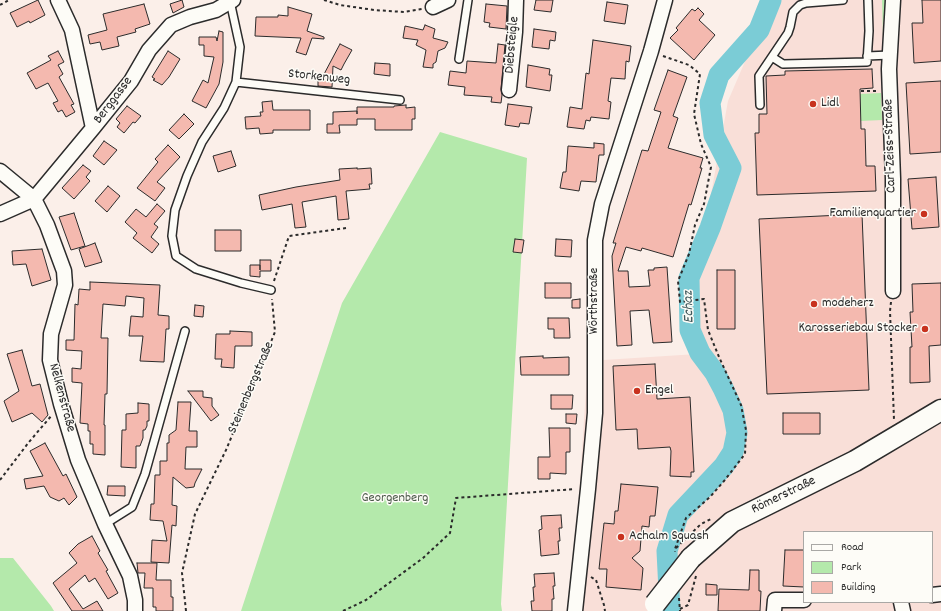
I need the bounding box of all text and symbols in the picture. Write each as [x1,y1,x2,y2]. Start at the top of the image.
street label: Diebsteigle [502,16,524,74]
street label: Storkenweg [287,66,351,90]
street label: Berggasse [91,74,137,128]
place label: Lidl [821,96,839,112]
marker: Lidl [808,99,818,109]
street label: Carl-Zeiss-Straße [881,99,901,193]
place label: Familienquartier [829,206,916,222]
marker: Familienquartier [919,209,929,219]
street label: Wörthstraße [587,268,603,334]
water label: Echaz [680,290,700,324]
place label: modeherz [822,296,874,312]
marker: modeherz [809,299,819,309]
place label: Karosseriebau Stocker [799,321,917,337]
marker: Karosseriebau Stocker [920,324,930,334]
street label: Steinenbergstraße [225,339,279,437]
street label: Nelkenstraße [44,362,78,434]
place label: Engel [645,383,673,399]
marker: Engel [632,386,642,396]
street label: Römerstraße [749,473,819,519]
park label: Georgenberg [362,491,428,507]
place label: Achalm Squash [629,529,709,545]
legend [803,531,933,603]
marker: Achalm Squash [616,532,626,542]
text: Road [841,539,863,556]
text: Park [841,559,861,576]
text: Building [841,579,876,596]

